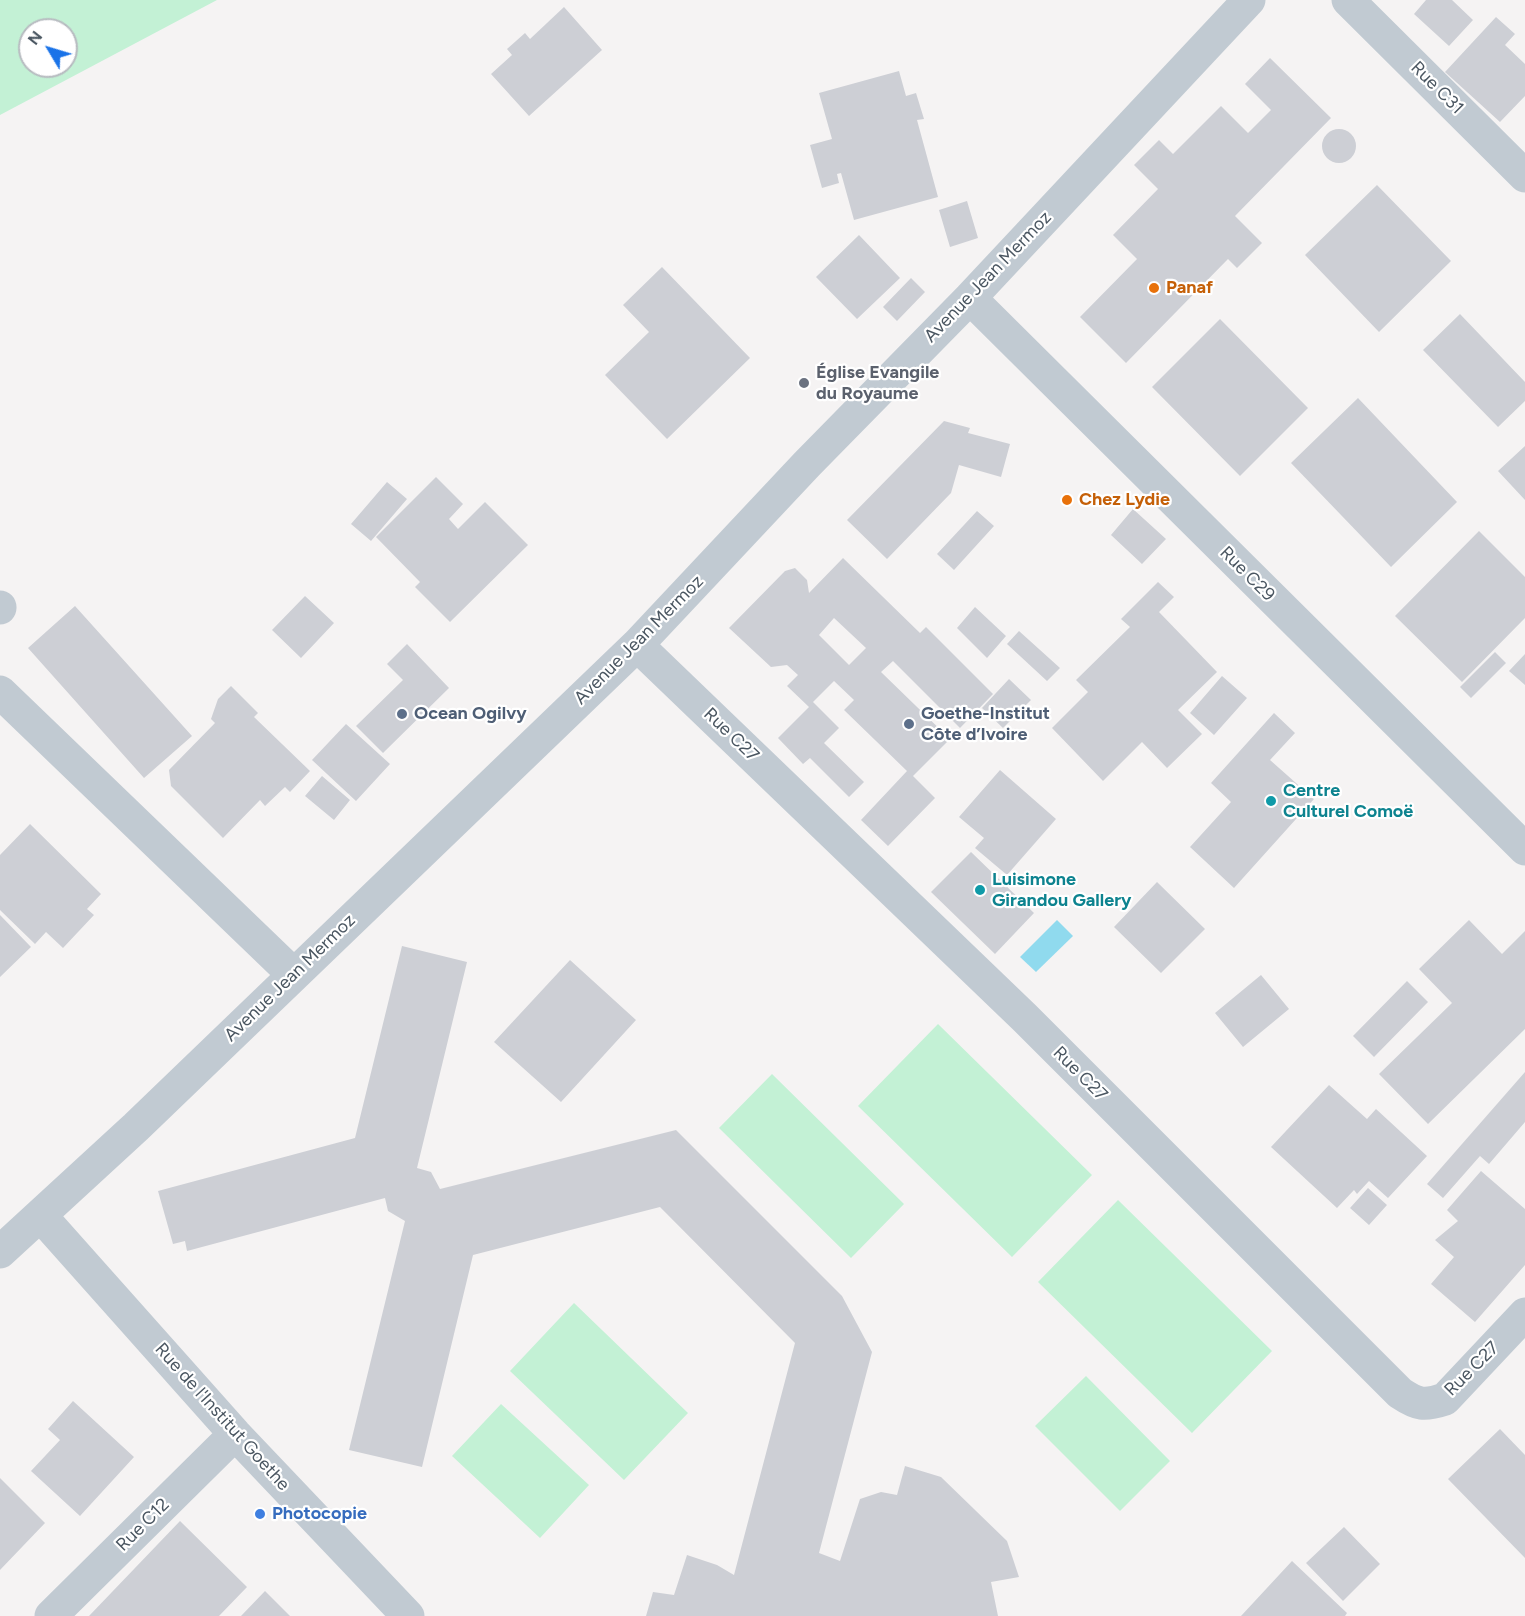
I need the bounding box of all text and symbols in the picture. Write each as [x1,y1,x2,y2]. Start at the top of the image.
north arrow [18,18,78,78]
text: N [24,27,46,49]
street label: Rue C31 [1406,57,1468,119]
street label: Avenue Jean Mermoz [920,207,1056,347]
place label: Panaf [1166,277,1213,299]
marker: Panaf [1147,281,1161,295]
place label: Église Evangile du Royaume [816,362,939,404]
marker: Église Evangile du Royaume [797,376,811,390]
place label: Chez Lydie [1079,489,1170,511]
marker: Chez Lydie [1060,493,1074,507]
street label: Rue C29 [1215,542,1279,606]
street label: Avenue Jean Mermoz [570,571,708,709]
place label: Ocean Ogilvy [414,703,527,725]
place label: Goethe-Institut Côte d’Ivoire [921,703,1050,746]
street label: Rue C27 [699,704,763,766]
marker: Ocean Ogilvy [395,707,409,721]
marker: Goethe-Institut Côte d’Ivoire [902,717,916,731]
place label: Centre Culturel Comoë [1283,780,1413,822]
marker: Centre Culturel Comoë [1264,794,1278,808]
place label: Luisimone Girandou Gallery [992,869,1131,912]
marker: Luisimone Girandou Gallery [973,883,987,897]
street label: Avenue Jean Mermoz [220,910,360,1046]
street label: Rue C27 [1048,1042,1112,1106]
street label: Rue C27 [1440,1337,1504,1401]
street label: Rue de l'Institut Goethe [150,1339,294,1495]
street label: Rue C12 [112,1494,174,1556]
place label: Photocopie [272,1503,367,1525]
marker: Photocopie [253,1507,267,1521]

